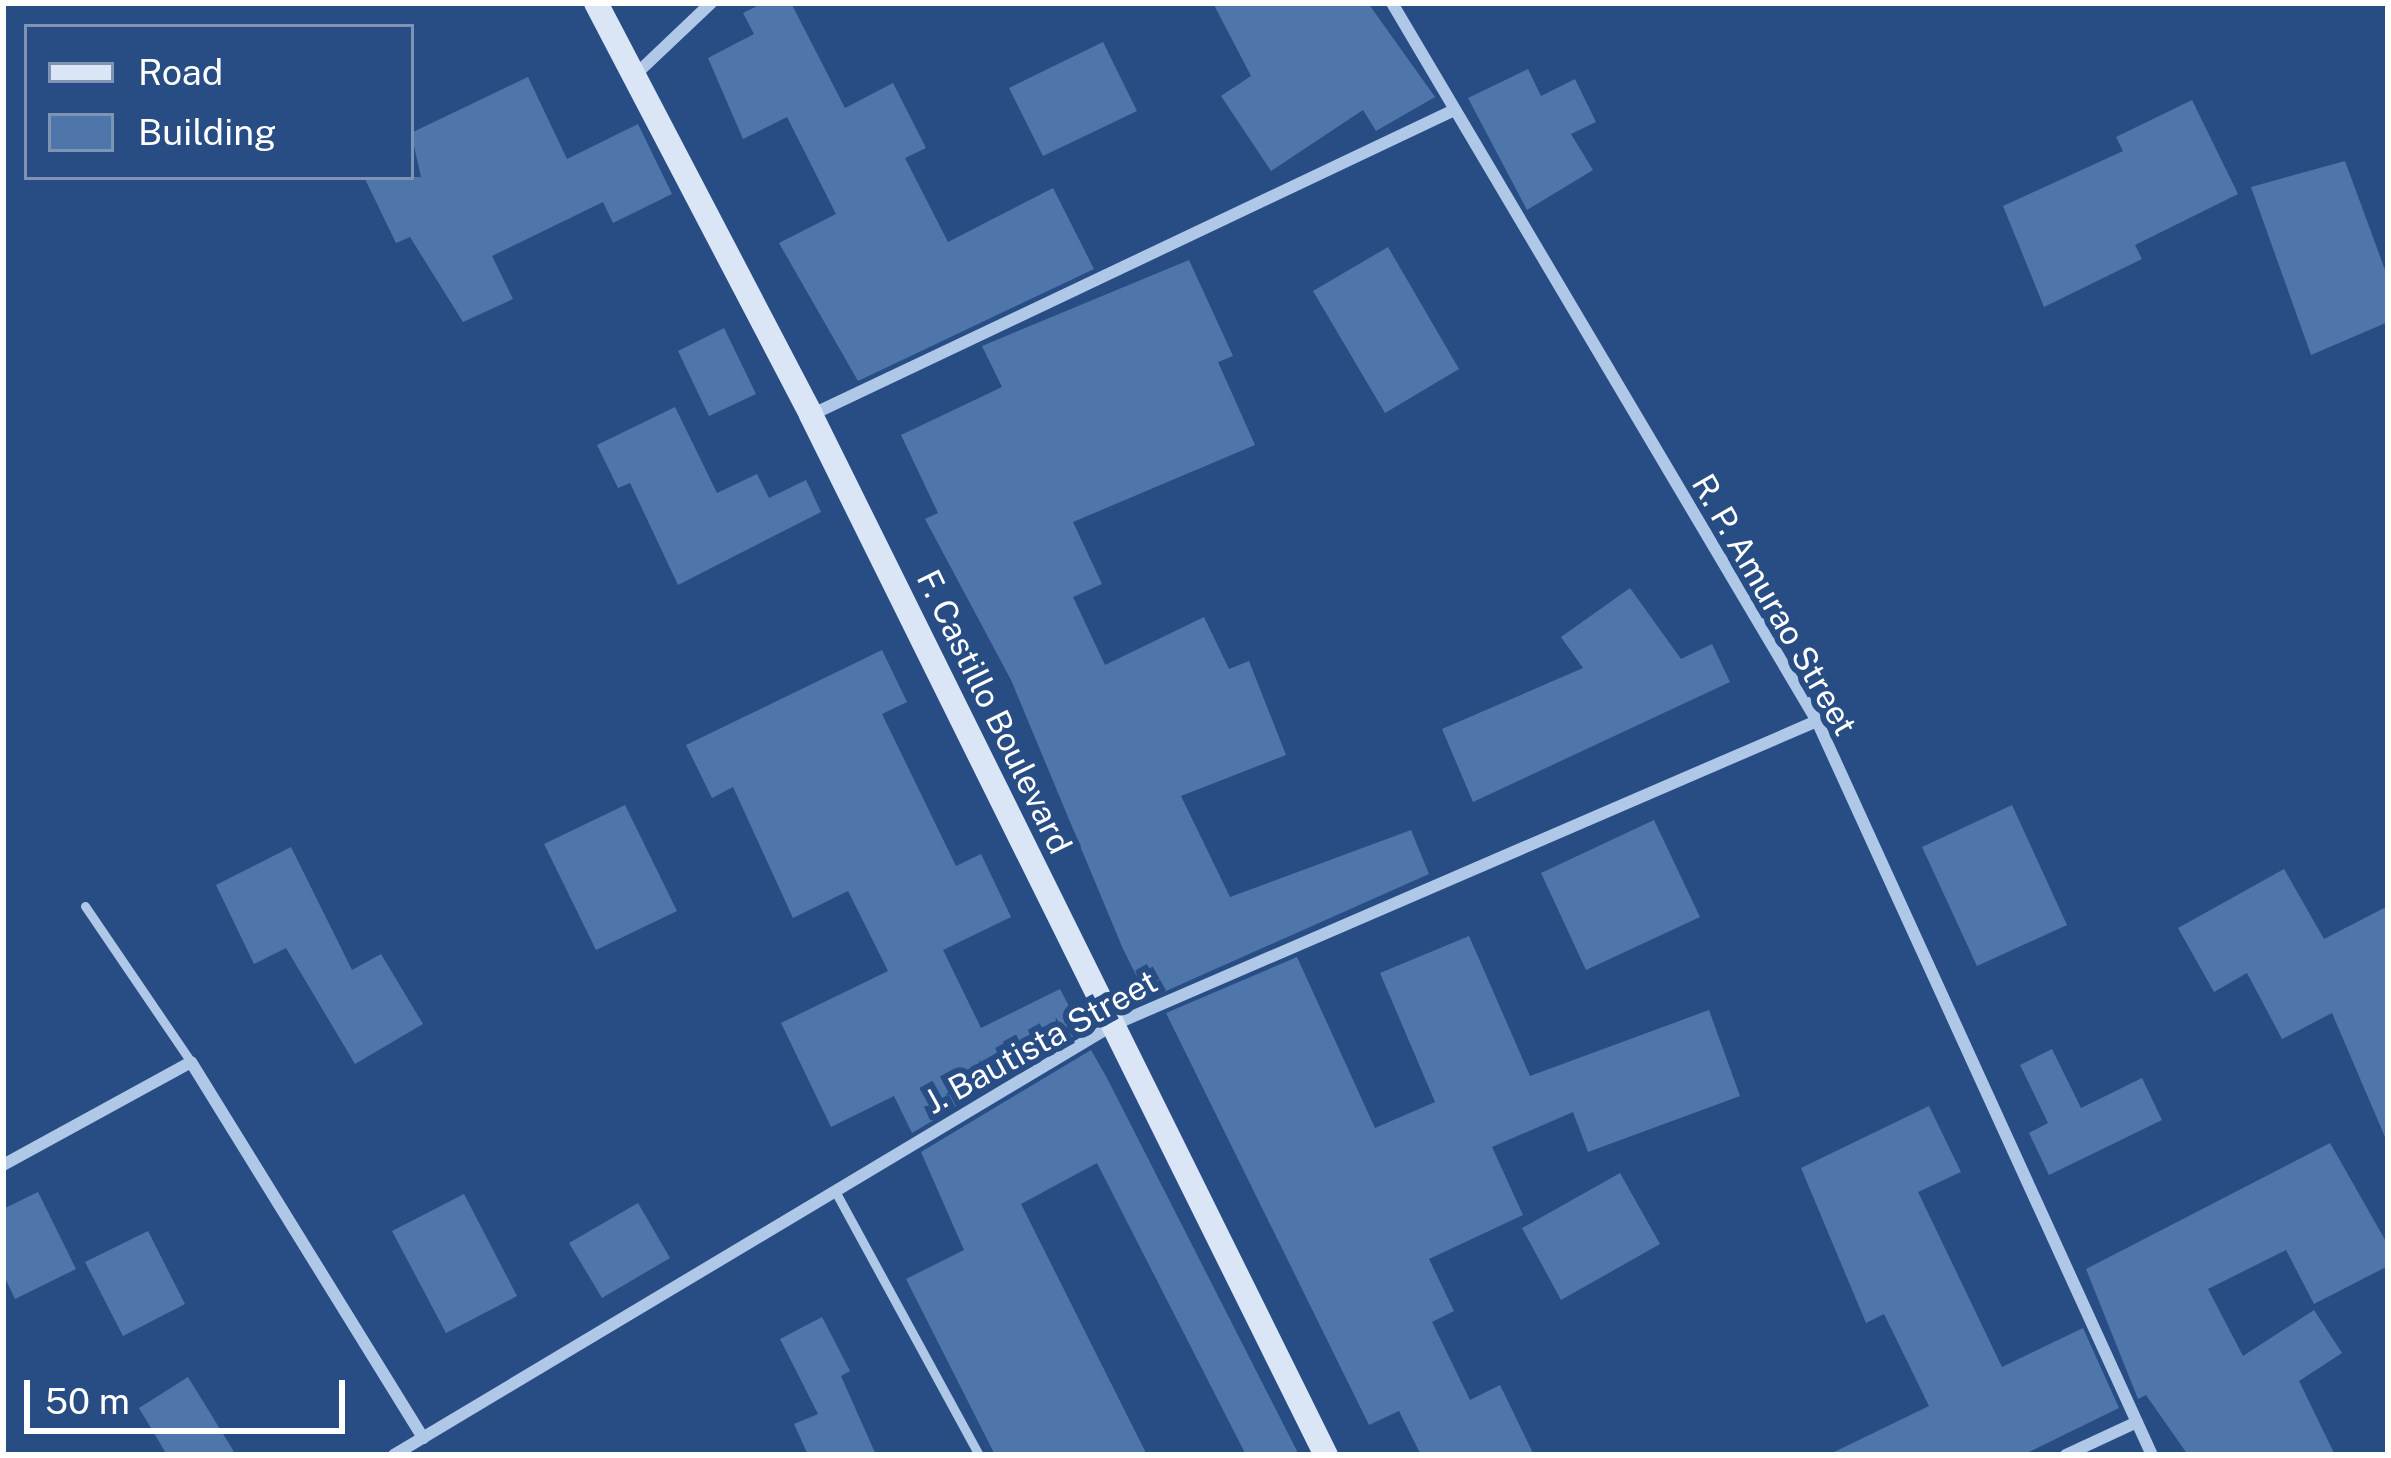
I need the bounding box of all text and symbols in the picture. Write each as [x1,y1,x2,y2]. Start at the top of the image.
legend [24,24,414,180]
text: Road [138,51,223,93]
text: Building [138,111,276,153]
street label: R. P. Amurao Street [1683,467,1865,743]
street label: F. Castillo Boulevard [908,563,1080,861]
street label: J. Bautista Street [918,962,1164,1122]
scale bar [30,1356,351,1430]
text: 50 m [45,1380,130,1422]

